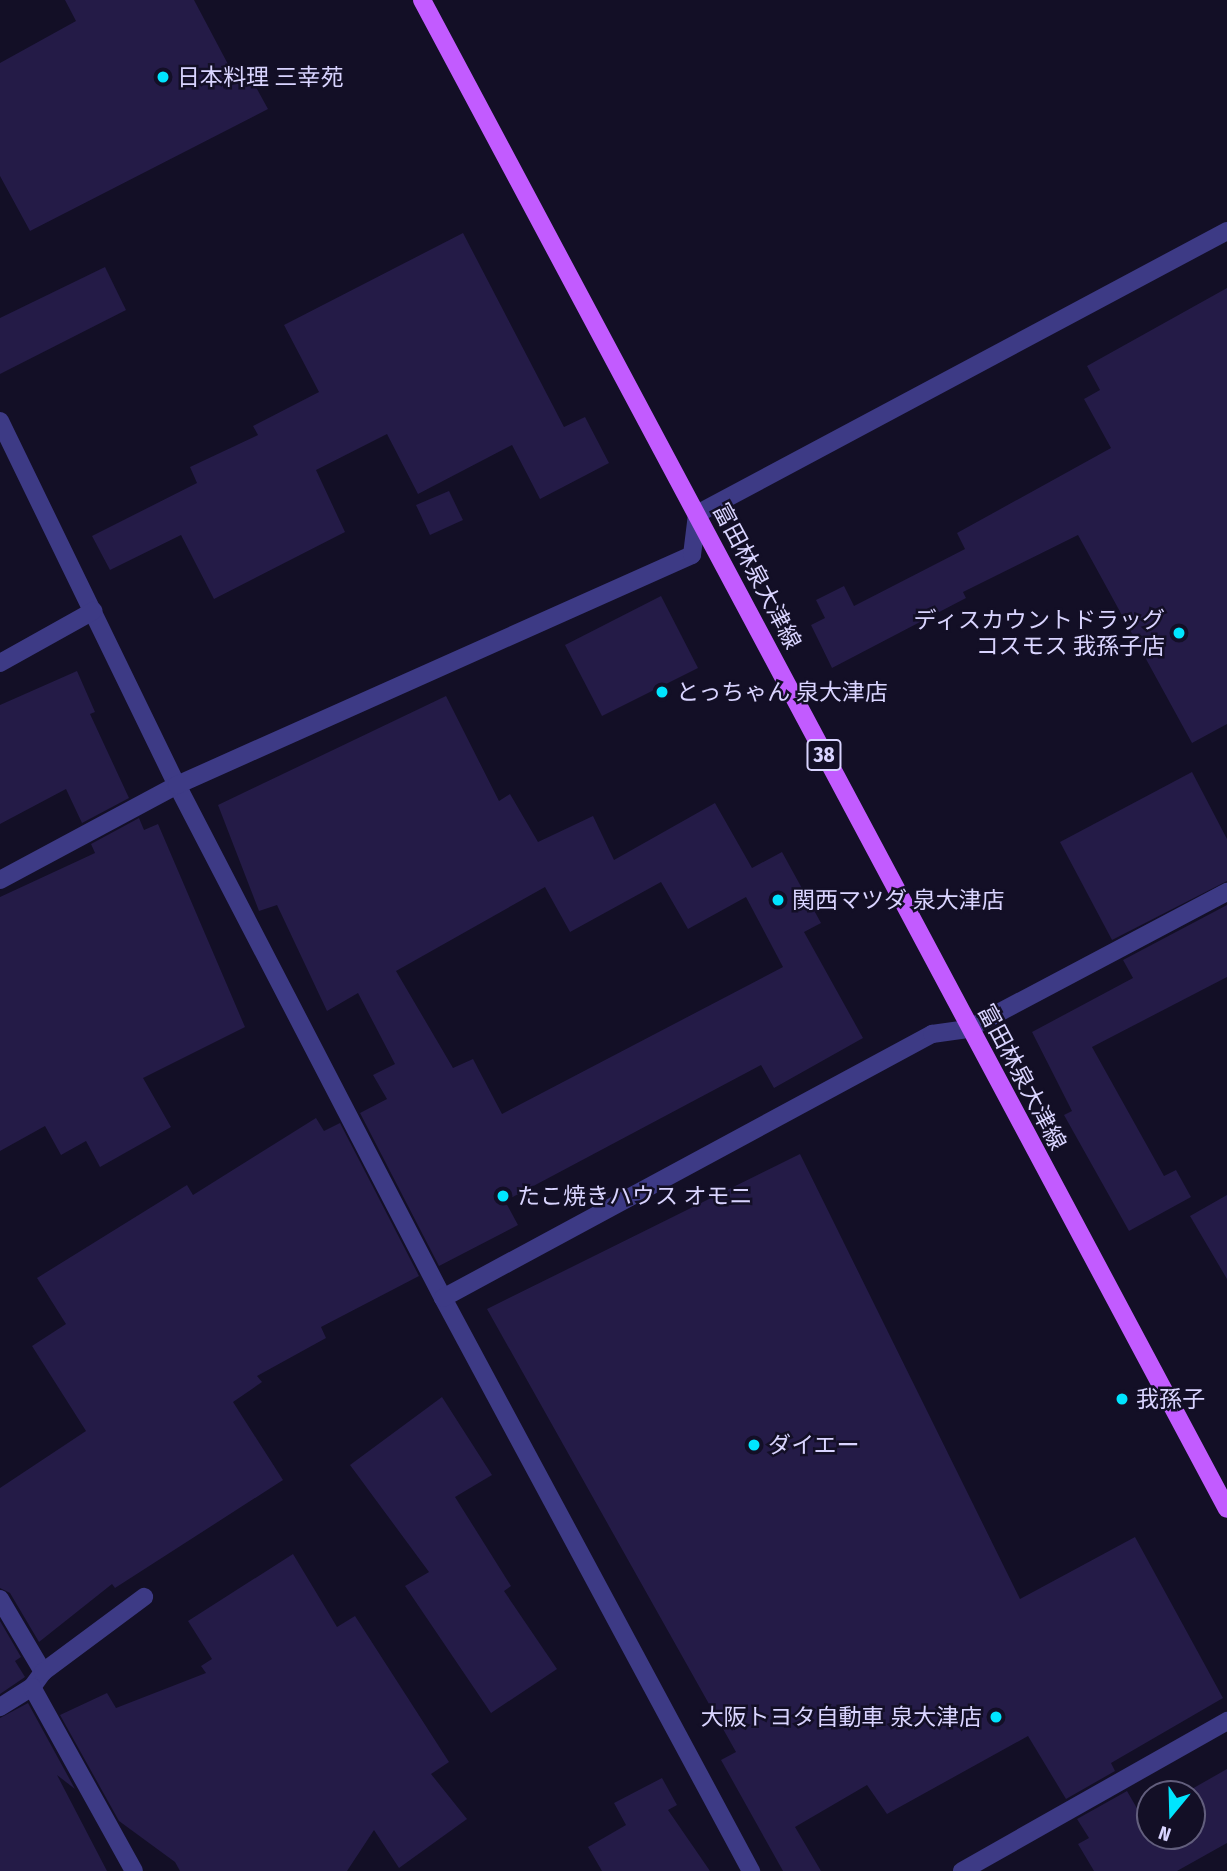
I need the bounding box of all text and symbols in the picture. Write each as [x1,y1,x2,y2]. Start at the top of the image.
place label: 日本料理 三幸苑 [177,63,343,91]
marker: 日本料理 三幸苑 [155,69,171,85]
street label: 富田林泉大津線 [707,498,807,654]
place label: ディスカウントドラッグ コスモス 我孫子店 [912,606,1165,660]
marker: ディスカウントドラッグ コスモス 我孫子店 [1171,625,1187,641]
place label: とっちゃん 泉大津店 [676,678,888,706]
marker: とっちゃん 泉大津店 [654,684,670,700]
road number: 38 [805,738,843,772]
place label: 関西マツダ 泉大津店 [792,886,1004,914]
marker: 関西マツダ 泉大津店 [770,892,786,908]
street label: 富田林泉大津線 [972,999,1072,1155]
place label: たこ焼きハウス オモニ [517,1182,752,1210]
marker: たこ焼きハウス オモニ [495,1188,511,1204]
place label: 我孫子 [1136,1385,1205,1413]
marker: 我孫子 [1114,1391,1130,1407]
place label: ダイエー [768,1431,860,1459]
marker: ダイエー [746,1437,762,1453]
place label: 大阪トヨタ自動車 泉大津店 [701,1703,982,1731]
marker: 大阪トヨタ自動車 泉大津店 [988,1709,1004,1725]
north arrow [1136,1780,1206,1850]
text: N [1156,1821,1174,1846]

